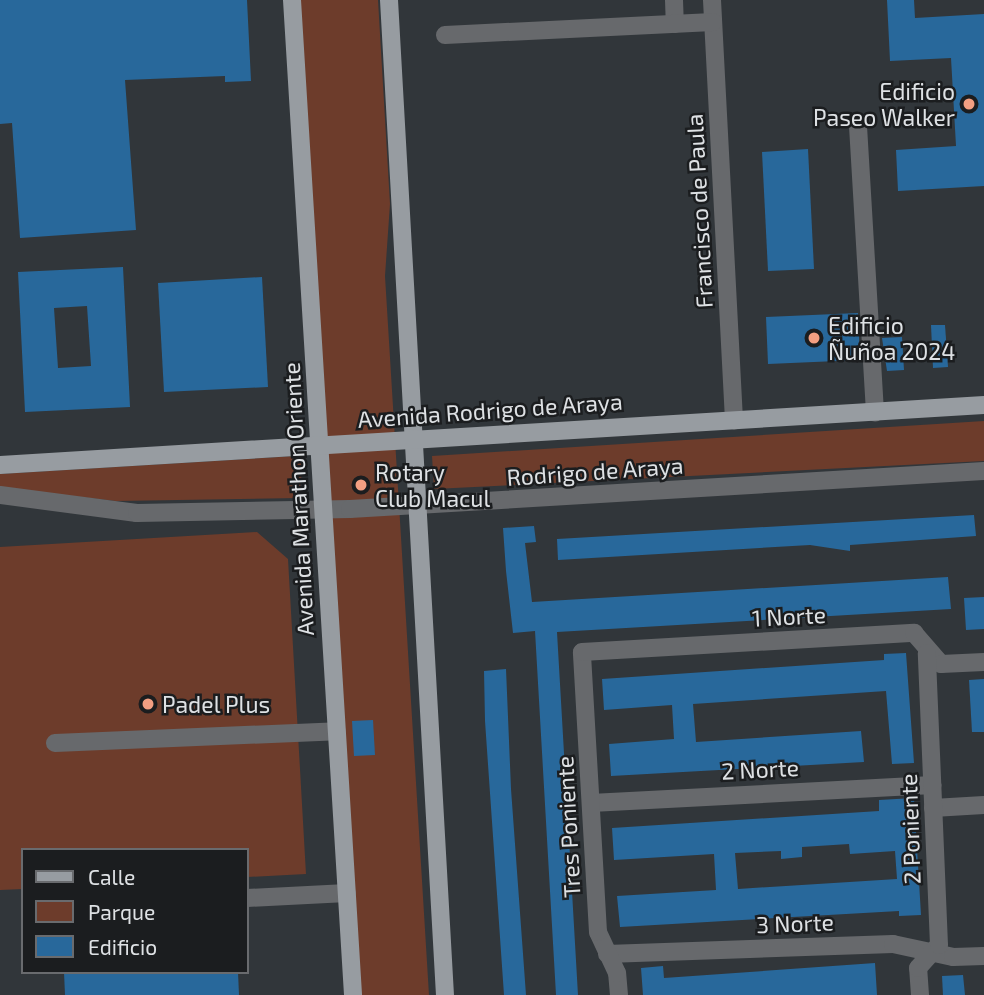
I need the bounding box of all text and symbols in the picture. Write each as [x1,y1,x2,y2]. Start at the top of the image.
place label: Edificio Paseo Walker [813,77,955,131]
marker: Edificio Paseo Walker [961,96,977,112]
street label: Francisco de Paula [680,113,718,309]
place label: Edificio Ñuñoa 2024 [828,311,955,365]
marker: Edificio Ñuñoa 2024 [806,330,822,346]
street label: Avenida Marathon Oriente [277,362,319,636]
street label: Avenida Rodrigo de Araya [356,387,624,433]
street label: Rodrigo de Araya [505,451,685,491]
place label: Rotary Club Macul [375,458,490,512]
marker: Rotary Club Macul [353,477,369,493]
street label: 1 Norte [751,600,827,632]
place label: Padel Plus [162,690,271,718]
marker: Padel Plus [140,696,156,712]
street label: 2 Norte [720,753,800,785]
street label: Tres Poniente [551,756,585,898]
street label: 2 Poniente [894,773,926,885]
legend [21,848,248,974]
text: Calle [88,864,135,889]
text: Parque [88,899,155,924]
street label: 3 Norte [756,908,834,938]
text: Edificio [88,934,157,959]

